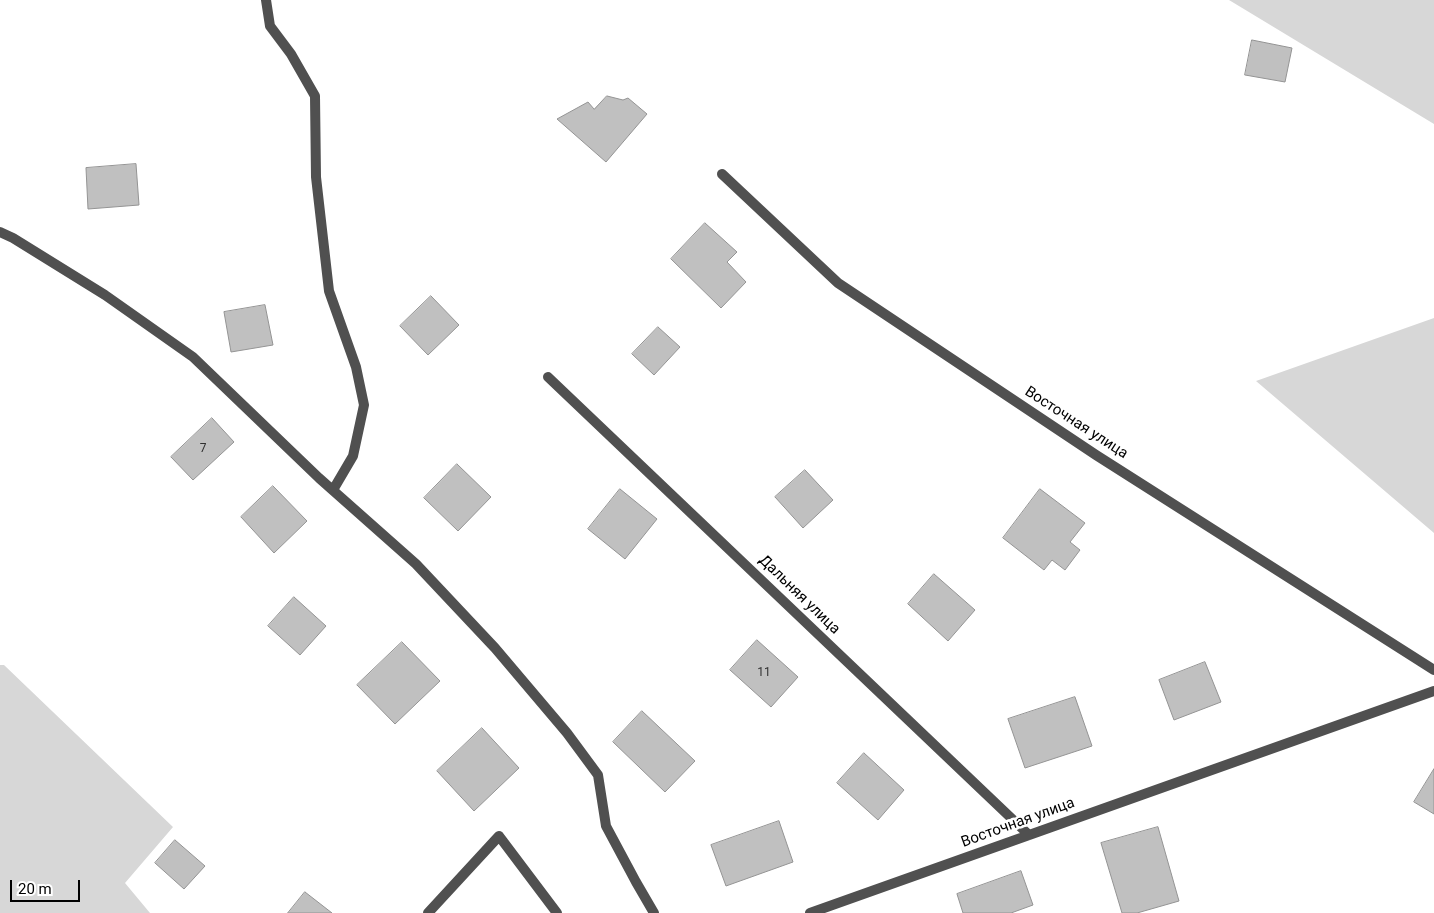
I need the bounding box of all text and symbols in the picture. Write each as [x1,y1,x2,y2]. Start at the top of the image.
street label: Восточная улица [1021,383,1131,463]
house number: 7 [200,442,206,456]
street label: Дальняя улица [755,552,843,638]
house number: 11 [757,666,771,680]
street label: Восточная улица [959,794,1077,852]
scale bar [12,870,82,902]
text: 20 m [18,880,52,898]

